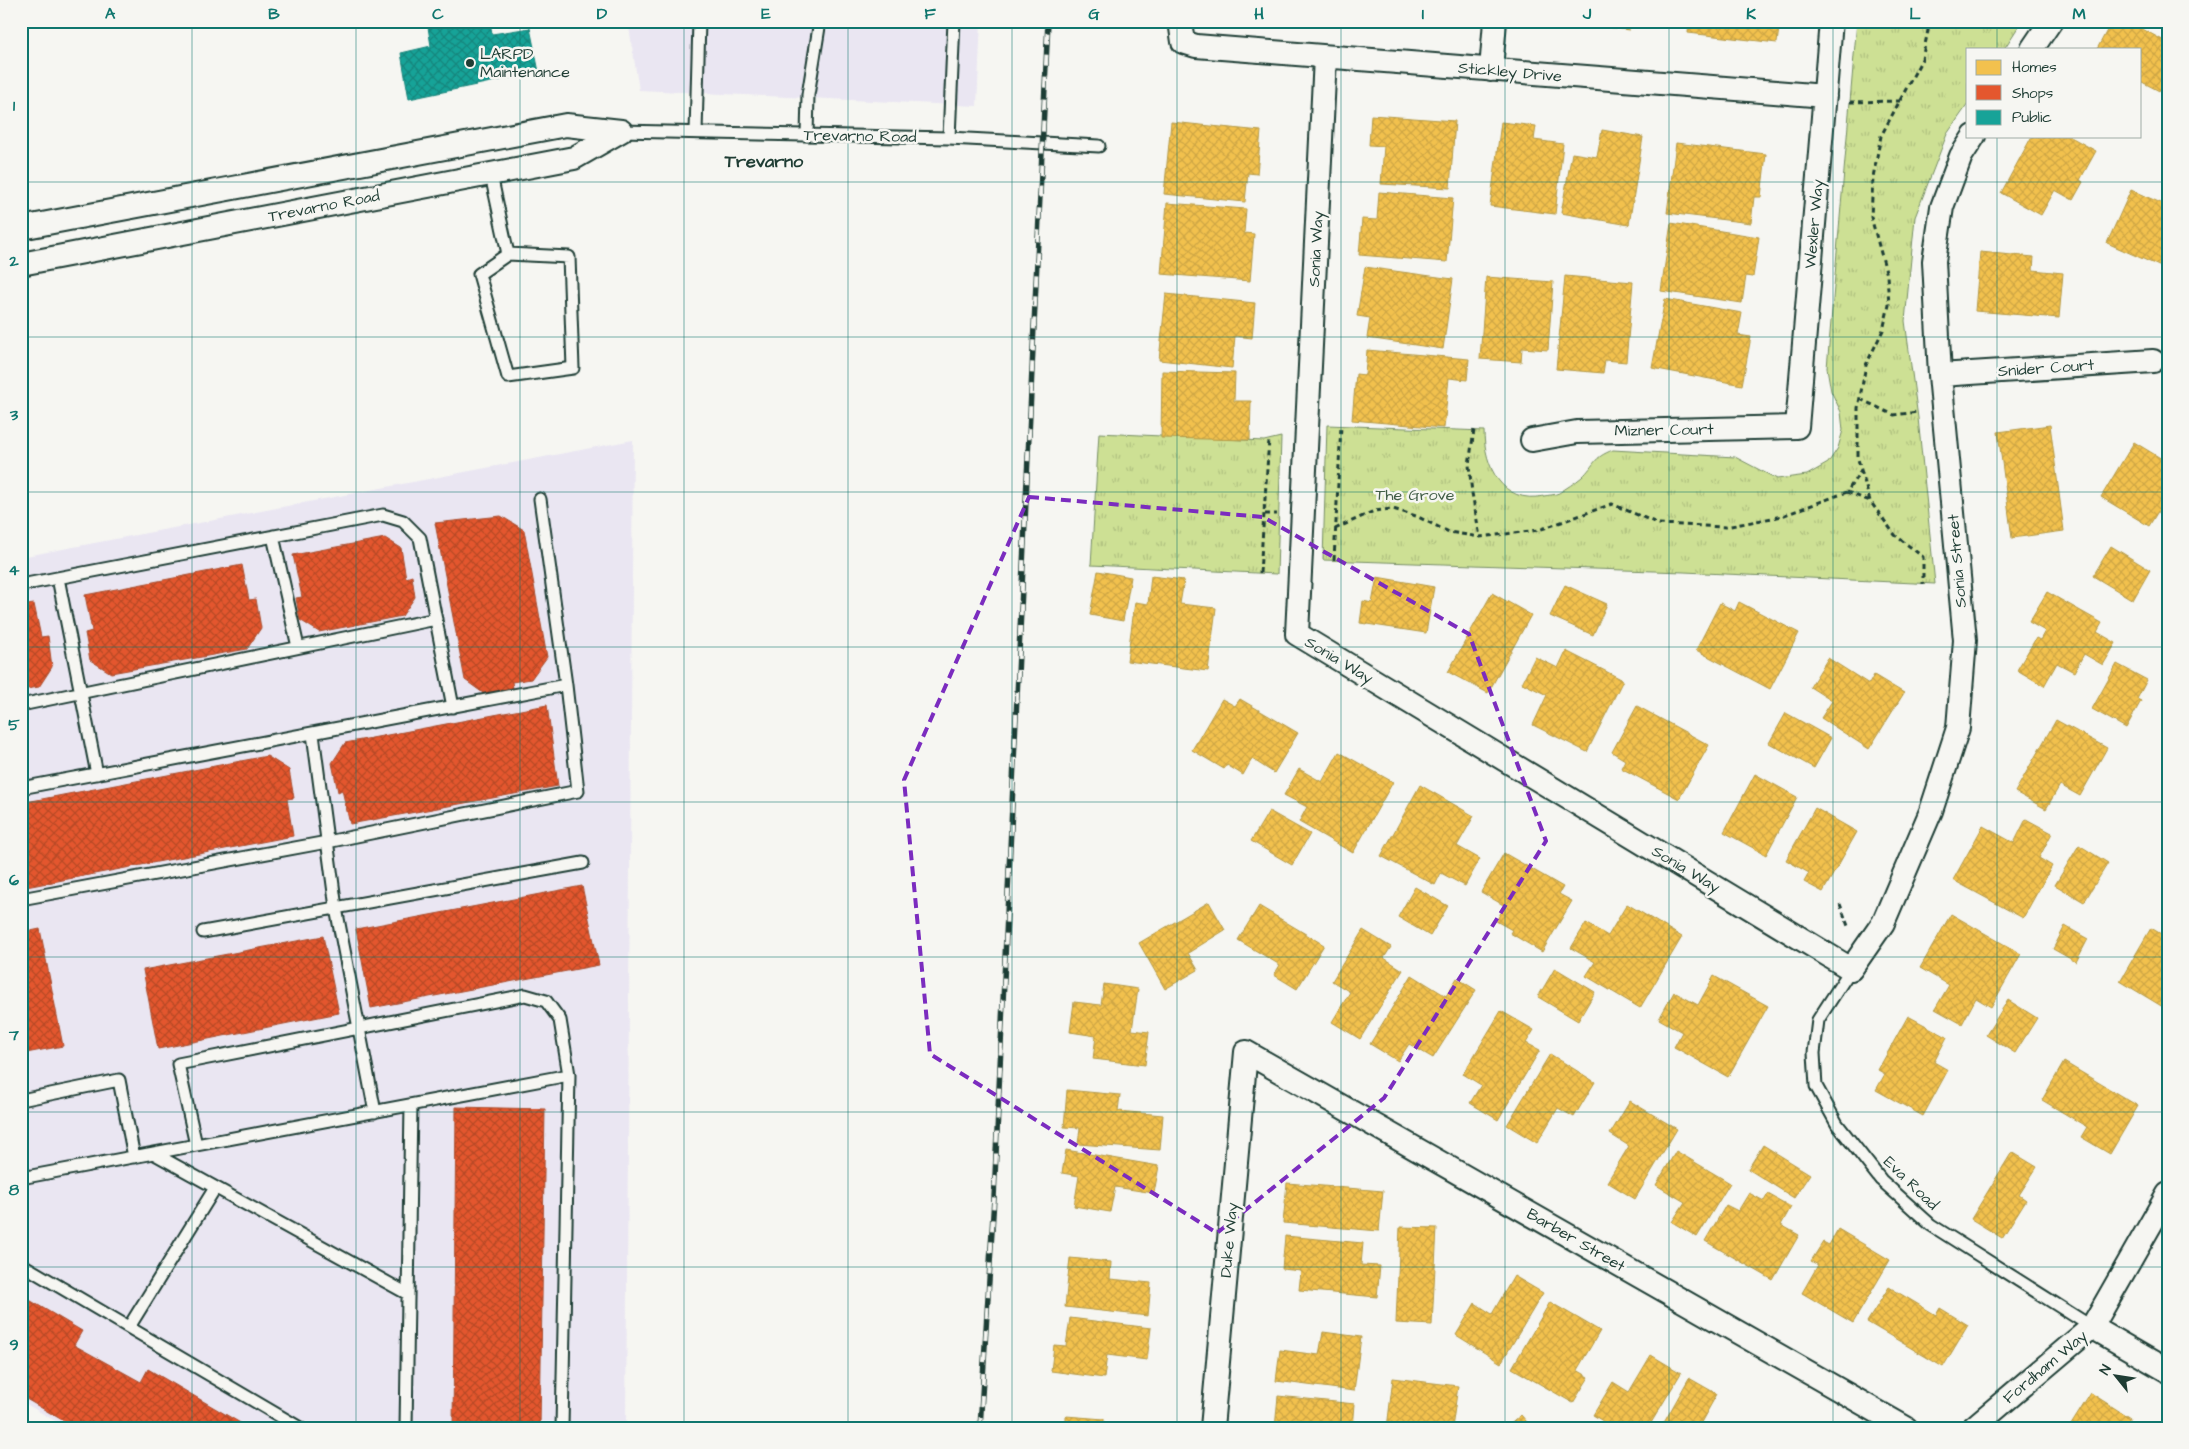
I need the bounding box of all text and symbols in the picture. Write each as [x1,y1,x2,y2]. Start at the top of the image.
text: A [105,3,116,25]
text: B [268,3,280,25]
text: C [432,3,444,25]
text: D [597,3,608,25]
text: E [761,3,771,25]
text: F [924,3,936,25]
text: G [1088,3,1100,25]
text: H [1254,3,1264,25]
text: I [1422,3,1424,25]
text: J [1582,3,1592,25]
text: K [1746,3,1756,25]
text: L [1909,3,1921,25]
text: M [2072,3,2086,25]
place label: LARPD Maintenance [480,43,570,83]
legend [1966,48,2142,138]
marker: LARPD Maintenance [464,57,476,69]
street label: Stickley Drive [1457,57,1563,89]
text: Homes [2012,57,2057,78]
text: Shops [2012,83,2054,104]
text: 1 [13,95,16,117]
text: Public [2012,107,2052,128]
street label: Trevarno Road [803,124,917,148]
district label: Trevarno [724,149,804,174]
street label: Wexler Way [1799,178,1830,270]
street label: Trevarno Road [267,184,381,228]
street label: Sonia Way [1303,210,1330,288]
text: 2 [8,250,19,272]
street label: Snider Court [1997,354,2095,382]
text: 3 [9,404,19,426]
street label: Mizner Court [1614,418,1714,442]
park label: The Grove [1376,484,1455,506]
street label: Sonia Street [1942,513,1972,609]
text: 4 [9,559,20,581]
street label: Sonia Way [1300,631,1378,690]
text: 5 [8,714,20,736]
street label: Sonia Way [1647,840,1725,899]
text: 6 [9,869,19,891]
text: 7 [8,1024,19,1046]
street label: Eva Road [1879,1151,1943,1215]
text: 8 [9,1179,20,1201]
street label: Duke Way [1215,1201,1244,1279]
street label: Barber Street [1523,1203,1630,1277]
street label: Fordham Way [1998,1325,2093,1410]
text: 9 [9,1334,19,1356]
north arrow [2092,1352,2142,1402]
text: N [2095,1361,2117,1379]

